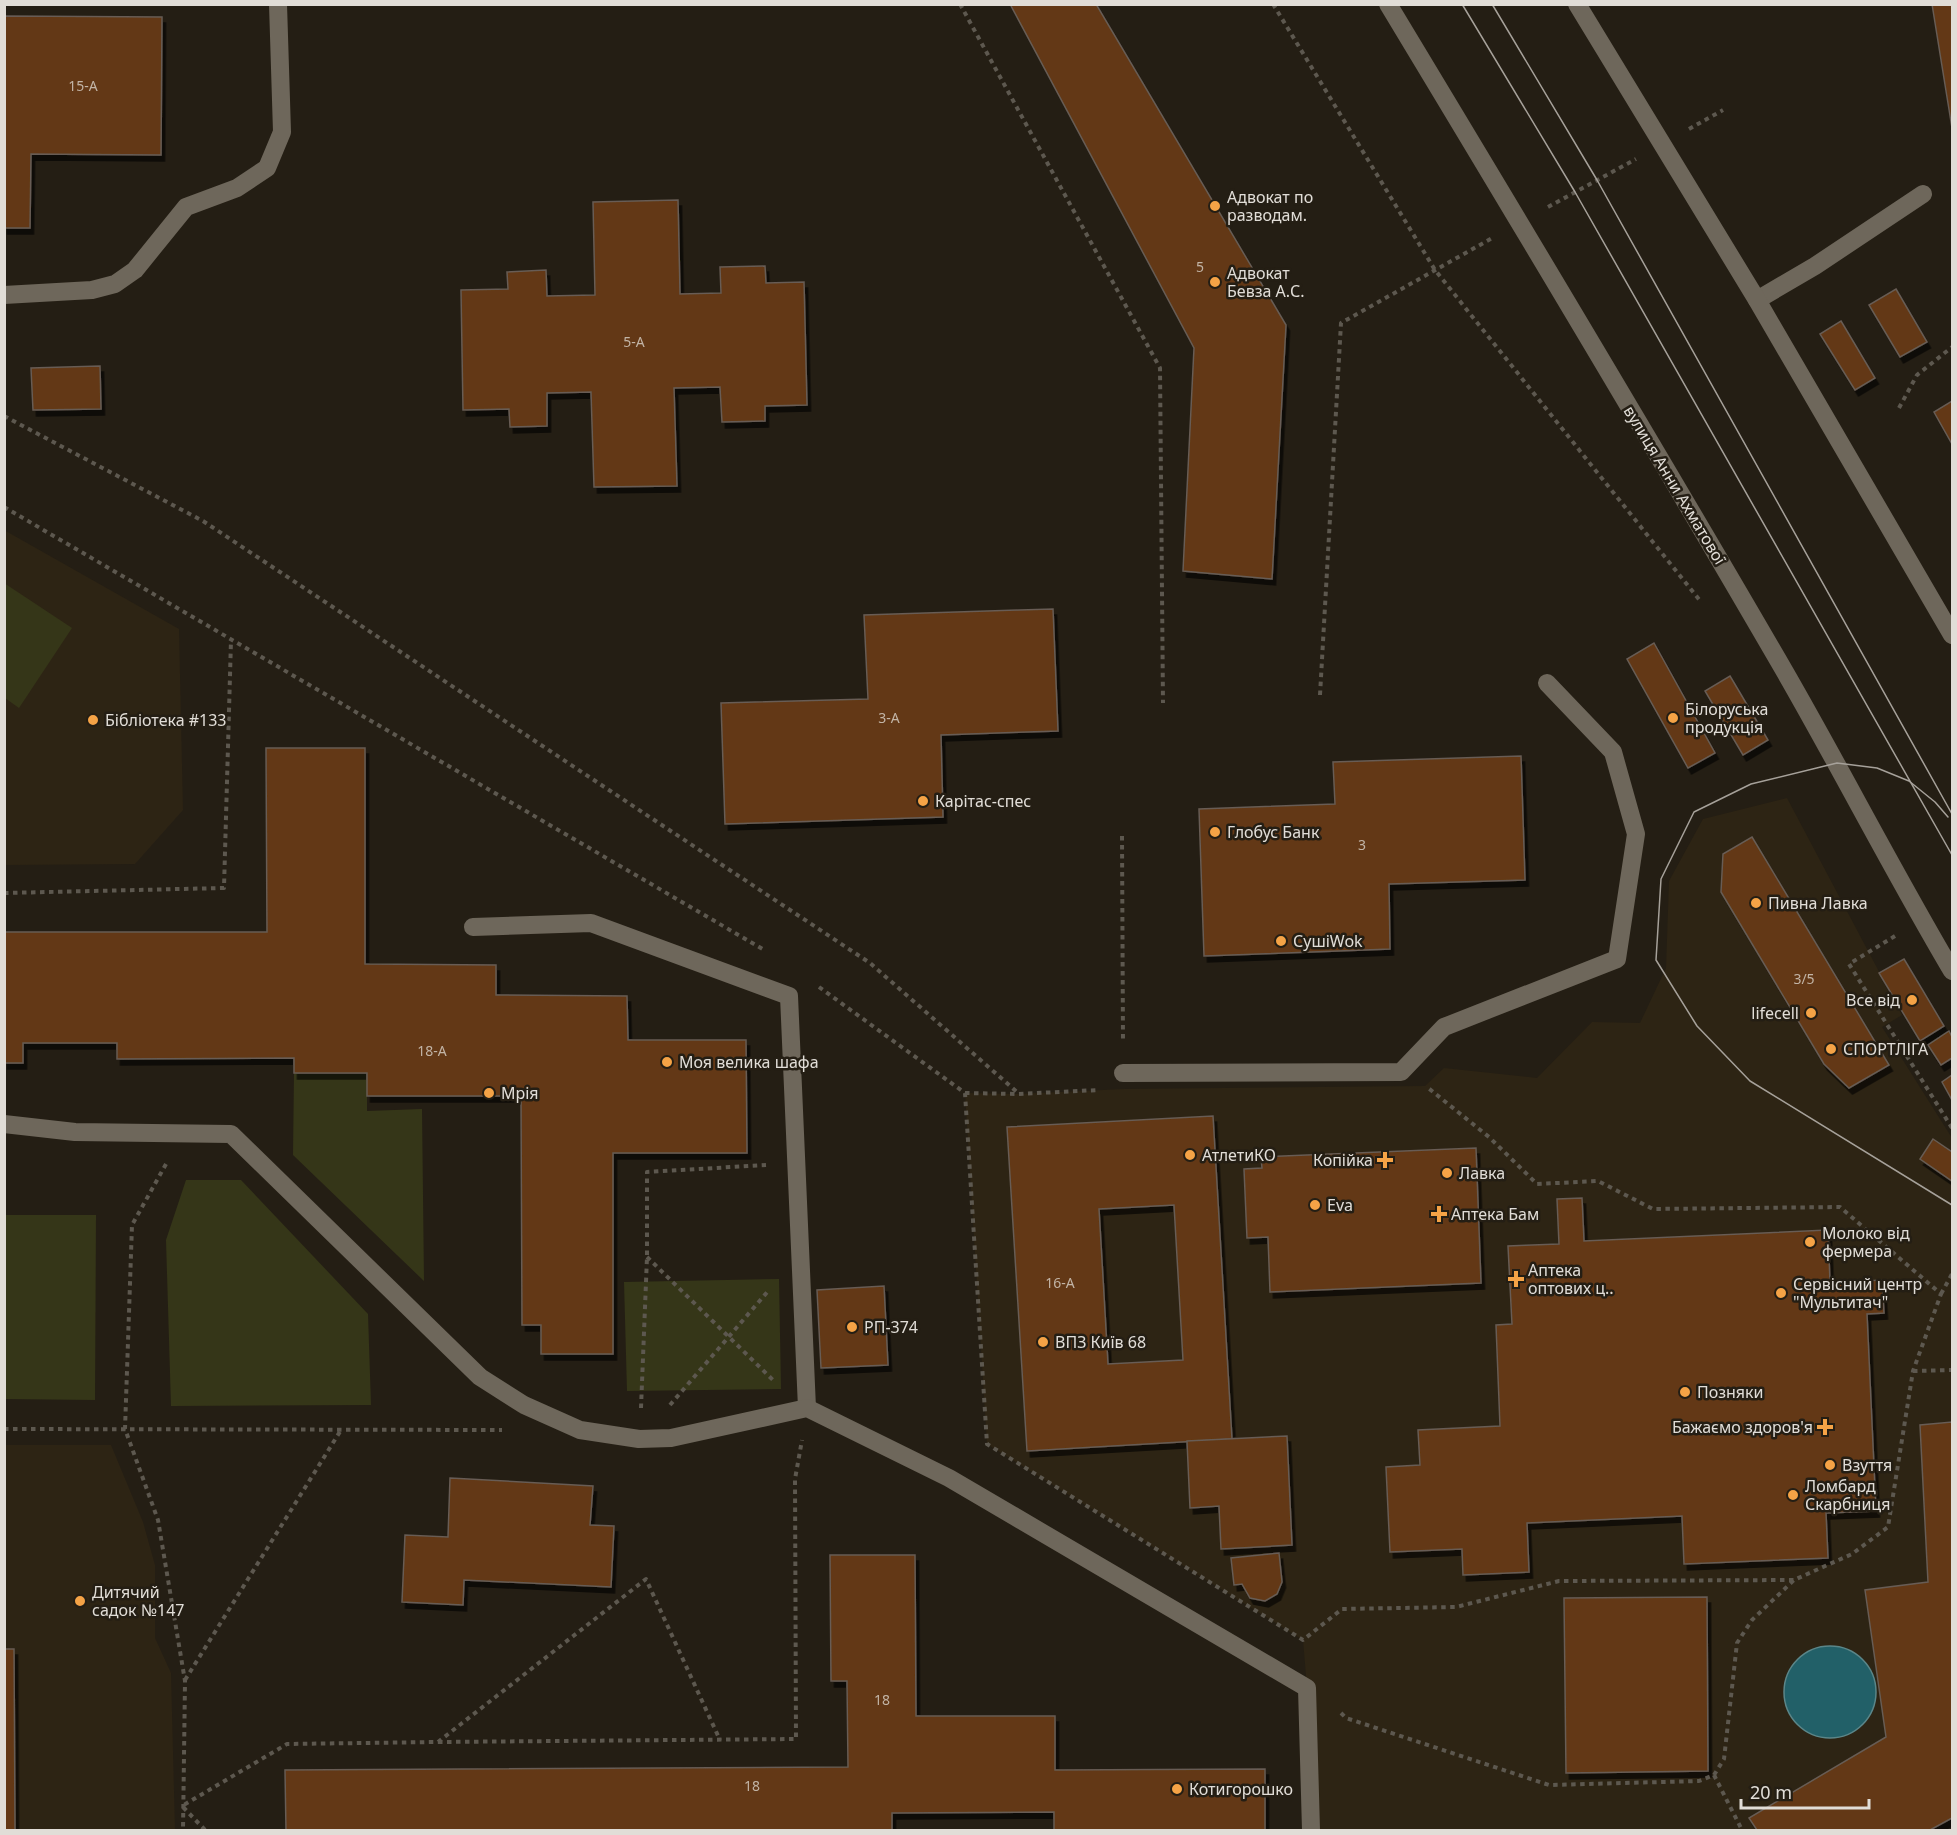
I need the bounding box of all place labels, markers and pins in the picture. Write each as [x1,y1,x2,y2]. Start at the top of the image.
place label: Адвокат по разводам. [1227,186,1313,226]
marker: Адвокат по разводам. [1208,199,1222,213]
place label: Адвокат Бевза А.С. [1227,262,1305,302]
marker: Адвокат Бевза А.С. [1208,275,1222,289]
place label: Білоруська продукція [1685,698,1768,738]
place label: Бібліотека #133 [105,709,227,731]
marker: Білоруська продукція [1666,711,1680,725]
marker: Бібліотека #133 [86,713,100,727]
place label: Карітас-спес [935,790,1031,812]
marker: Карітас-спес [916,794,930,808]
place label: Глобус Банк [1227,821,1320,843]
marker: Глобус Банк [1208,825,1222,839]
place label: Пивна Лавка [1768,892,1868,914]
marker: Пивна Лавка [1749,896,1763,910]
place label: СушіWok [1293,930,1363,952]
marker: СушіWok [1274,934,1288,948]
place label: Все від [1846,989,1900,1011]
marker: Все від [1905,993,1919,1007]
place label: lifecell [1751,1002,1799,1024]
marker: lifecell [1804,1006,1818,1020]
place label: СПОРТЛІГА [1843,1038,1929,1060]
marker: СПОРТЛІГА [1824,1042,1838,1056]
place label: Моя велика шафа [679,1051,819,1073]
marker: Моя велика шафа [660,1055,674,1069]
place label: Мрія [501,1082,539,1104]
marker: Мрія [482,1086,496,1100]
place label: АтлетиКО [1202,1144,1276,1166]
marker: АтлетиКО [1183,1148,1197,1162]
place label: Копійка [1313,1149,1373,1171]
marker: Копійка [1378,1153,1392,1167]
place label: Лавка [1459,1162,1505,1184]
marker: Лавка [1440,1166,1454,1180]
place label: Eva [1327,1194,1353,1216]
marker: Eva [1308,1198,1322,1212]
place label: Аптека Бам [1451,1203,1539,1225]
marker: Аптека Бам [1432,1207,1446,1221]
place label: Молоко від фермера [1822,1222,1910,1262]
marker: Молоко від фермера [1803,1235,1817,1249]
place label: Аптека оптових ц‥ [1528,1259,1614,1299]
marker: Аптека оптових ц‥ [1509,1272,1523,1286]
place label: Сервісний центр "Мультитач" [1793,1273,1922,1313]
marker: Сервісний центр "Мультитач" [1774,1286,1788,1300]
place label: РП-374 [864,1316,918,1338]
marker: РП-374 [845,1320,859,1334]
place label: ВПЗ Київ 68 [1055,1331,1146,1353]
marker: ВПЗ Київ 68 [1036,1335,1050,1349]
place label: Позняки [1697,1381,1764,1403]
marker: Позняки [1678,1385,1692,1399]
place label: Бажаємо здоров'я [1672,1416,1813,1438]
marker: Бажаємо здоров'я [1818,1420,1832,1434]
place label: Взуття [1842,1454,1892,1476]
marker: Взуття [1823,1458,1837,1472]
place label: Ломбард Скарбниця [1805,1475,1890,1515]
marker: Ломбард Скарбниця [1786,1488,1800,1502]
place label: Дитячий садок №147 [92,1581,184,1621]
marker: Дитячий садок №147 [73,1594,87,1608]
place label: Котигорошко [1189,1778,1293,1800]
marker: Котигорошко [1170,1782,1184,1796]

